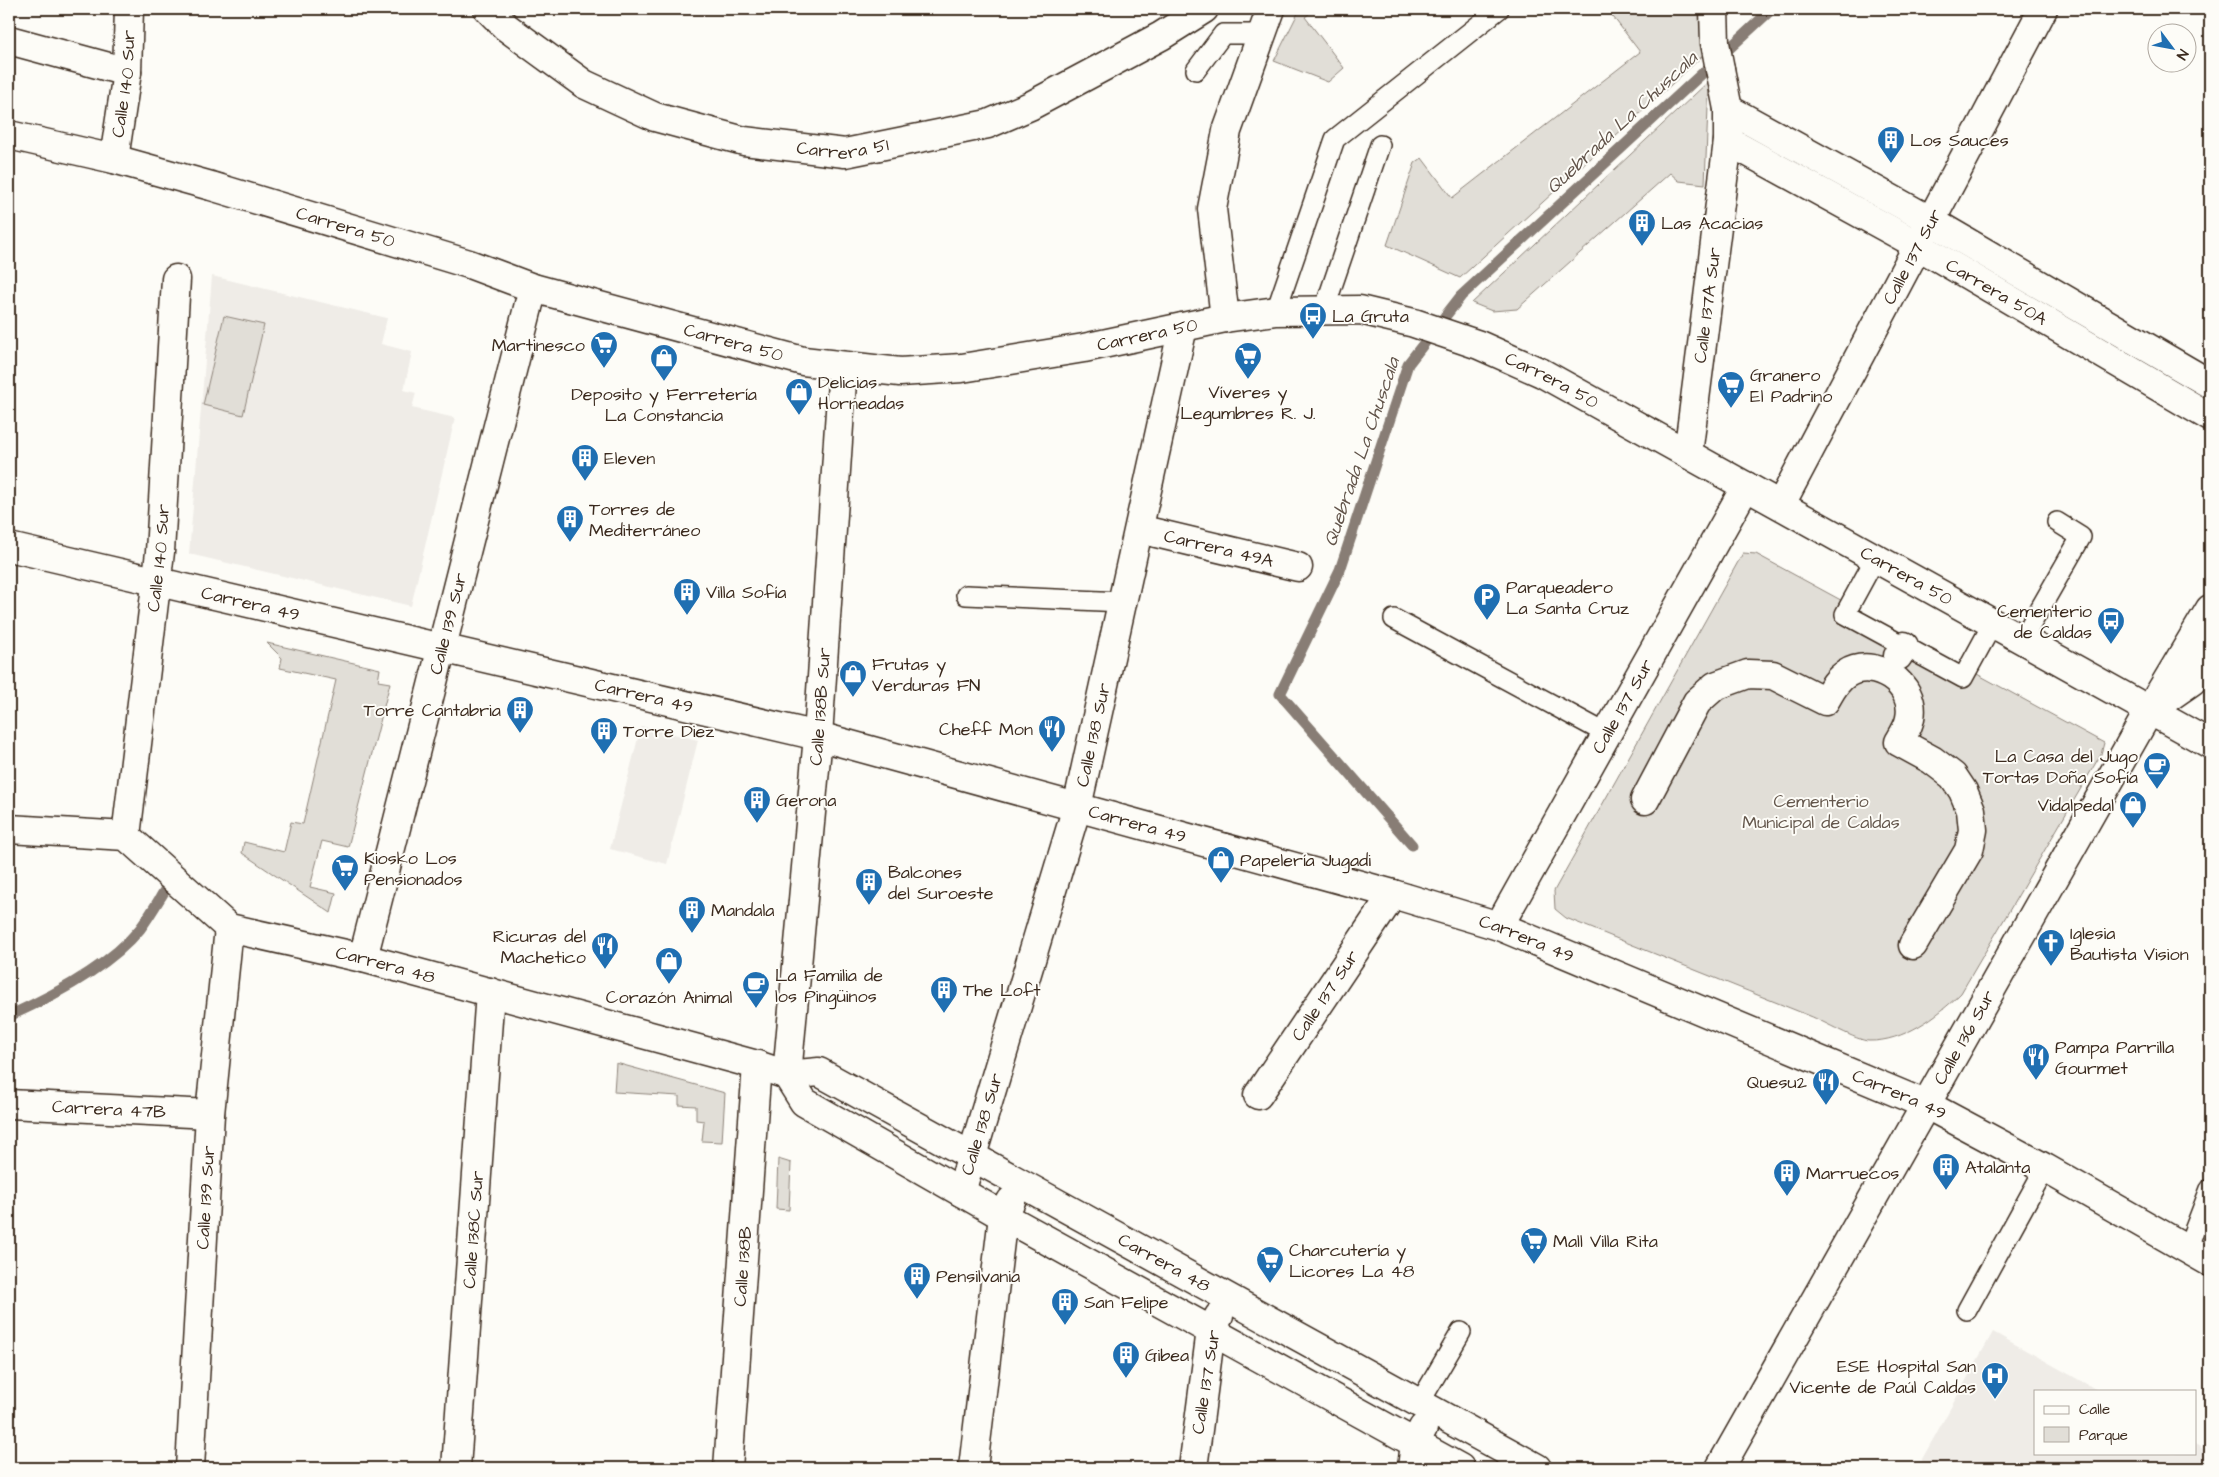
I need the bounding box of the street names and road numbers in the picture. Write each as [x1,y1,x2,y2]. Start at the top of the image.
street label: Calle 140 Sur [105,29,141,139]
street label: Carrera 51 [795,132,891,166]
street label: Carrera 50 [293,200,398,253]
street label: Calle 137 Sur [1876,204,1948,309]
street label: Calle 137A Sur [1687,246,1727,365]
street label: Carrera 50A [1941,252,2052,331]
street label: Carrera 50 [1095,312,1200,357]
street label: Carrera 50 [681,317,786,368]
street label: Carrera 50 [1501,346,1603,414]
street label: Calle 140 Sur [140,503,175,613]
street label: Carrera 49A [1161,523,1277,573]
street label: Carrera 50 [1856,540,1957,611]
street label: Calle 139 Sur [423,570,473,677]
street label: Carrera 49 [199,580,302,627]
street label: Calle 138B Sur [803,647,836,767]
street label: Calle 137 Sur [1586,654,1659,758]
street label: Carrera 49 [592,672,696,719]
street label: Calle 138 Sur [1069,681,1117,789]
street label: Carrera 49 [1086,798,1189,849]
street label: Carrera 49 [1476,908,1578,969]
street label: Carrera 48 [333,940,438,990]
street label: Calle 137 Sur [1285,945,1365,1046]
street label: Calle 136 Sur [1927,985,2001,1089]
street label: Carrera 49 [1848,1063,1951,1126]
street label: Calle 138 Sur [954,1070,1009,1178]
street label: Carrera 47B [51,1094,167,1124]
street label: Calle 139 Sur [190,1145,221,1250]
street label: Calle 138C Sur [456,1170,490,1290]
street label: Calle 138B [727,1225,758,1308]
street label: Carrera 48 [1114,1227,1215,1298]
street label: Calle 137 Sur [1185,1328,1227,1436]

